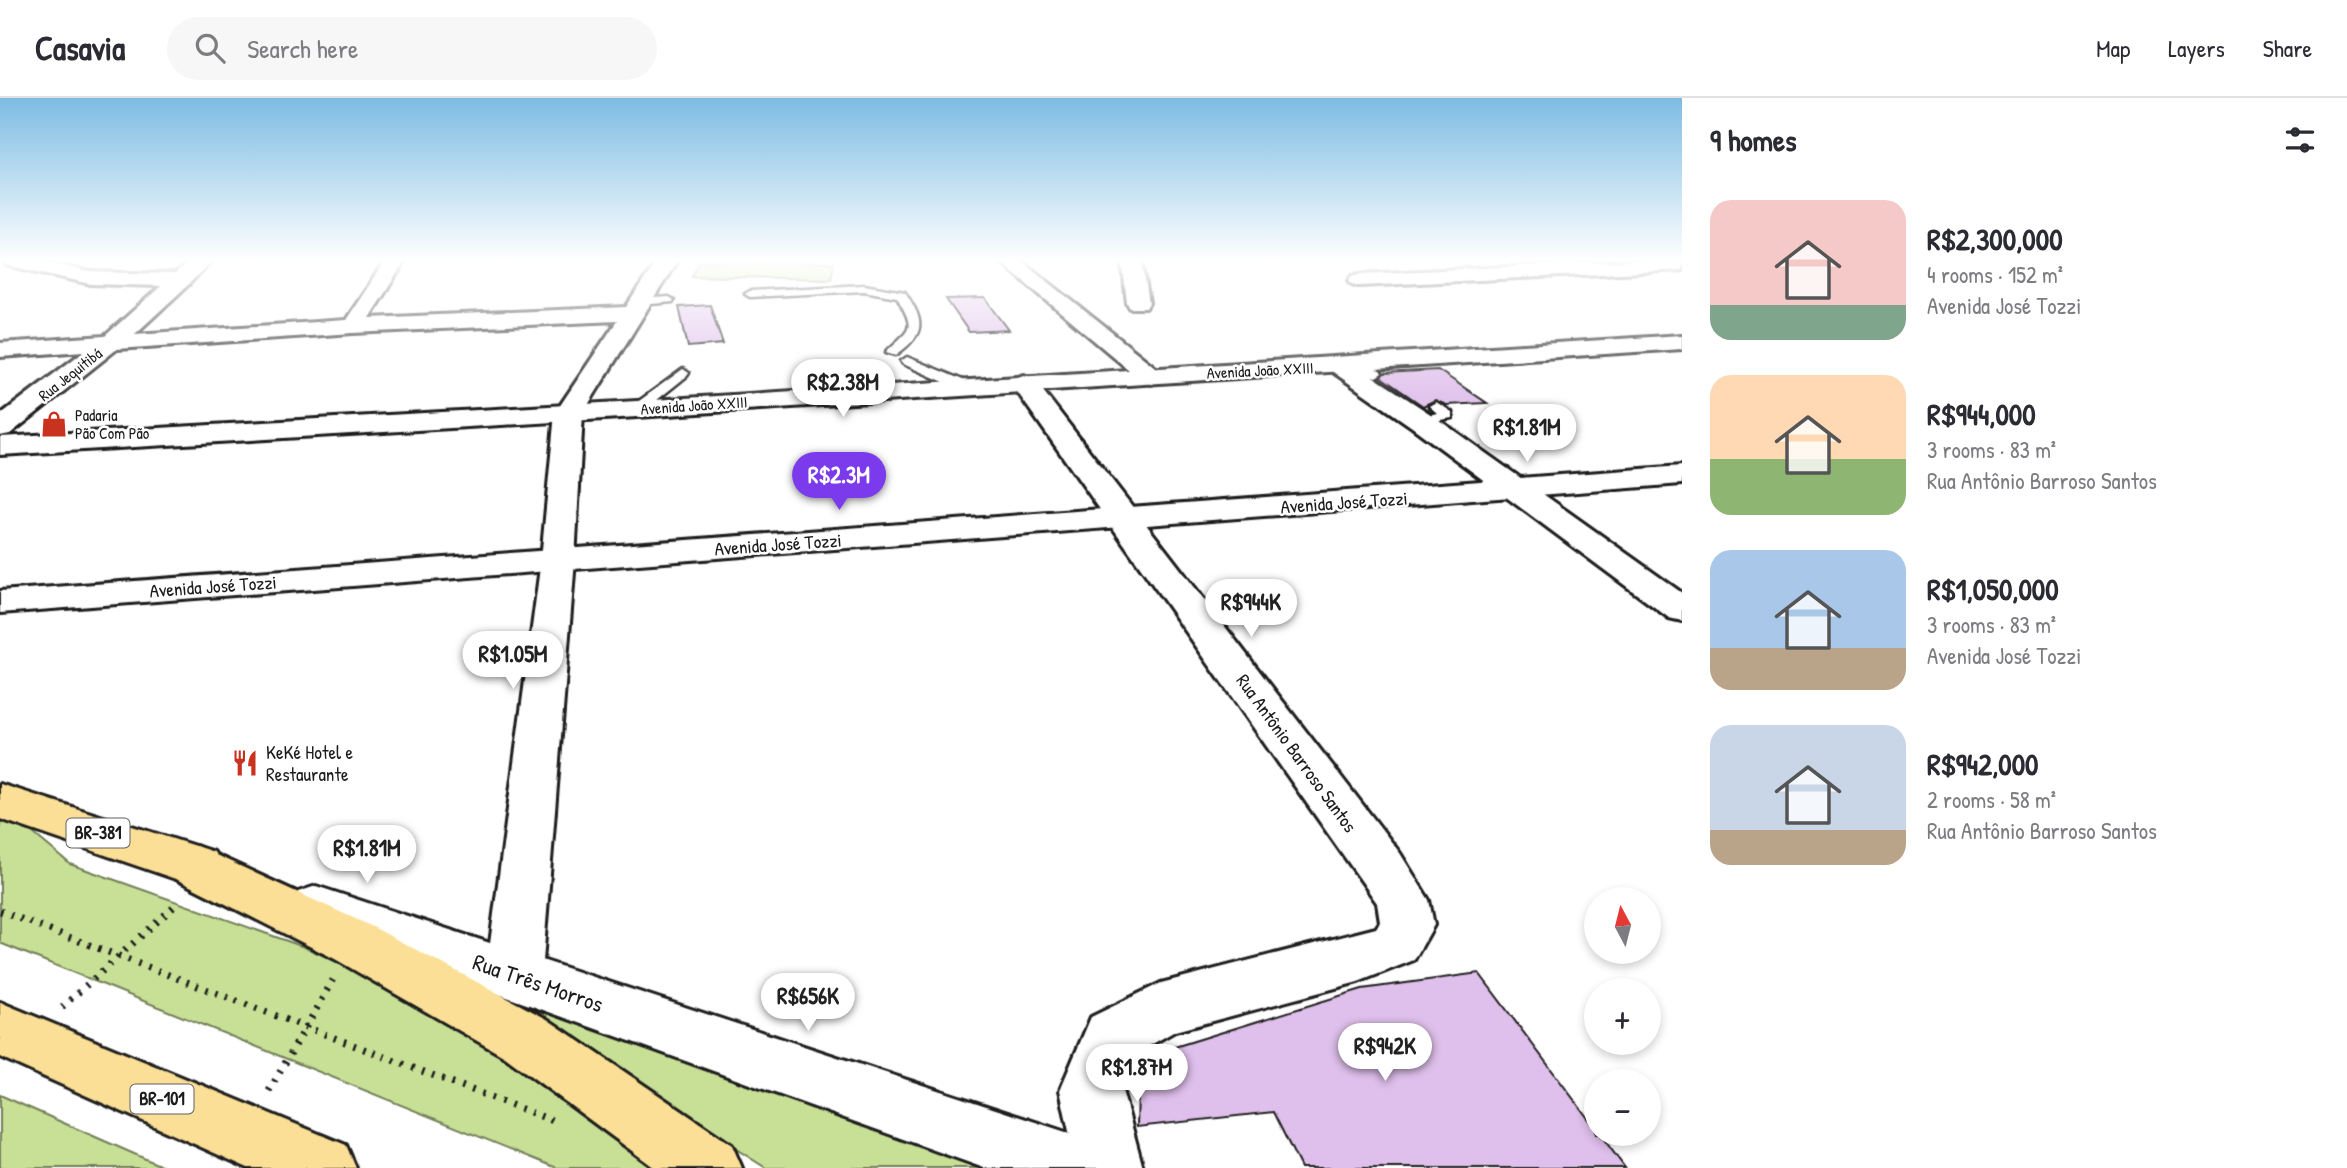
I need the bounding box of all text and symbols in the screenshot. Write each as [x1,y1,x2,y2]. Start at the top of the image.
search box [167,17,657,80]
text: Casavia [35,26,125,70]
icon: search [191,29,229,67]
text: Search here [247,31,358,66]
text: Map [2096,32,2130,64]
text: Layers [2168,32,2225,64]
text: Share [2263,32,2312,64]
text: 9 homes [1710,120,1797,160]
icon: filters [2281,121,2319,159]
text: R$2,300,000 [1927,219,2063,259]
icon: home [1766,228,1850,312]
text: 4 rooms · 152 m² [1927,259,2063,290]
text: Avenida José Tozzi [1927,290,2081,321]
street label: Rua Jequitibá [34,342,106,406]
street label: Avenida João XXIII [1206,356,1314,384]
pin: R$2.38M [778,360,908,419]
text: R$2.38M [807,366,879,397]
street label: Avenida João XXIII [640,390,748,420]
text: R$944,000 [1927,394,2036,434]
icon: home [1766,403,1850,487]
place label: Padaria Pão Com Pão [75,404,150,444]
pin: R$1.81M [1462,404,1592,464]
shop icon: Padaria Pão Com Pão [39,409,69,439]
text: R$1.81M [1493,411,1561,442]
text: 3 rooms · 83 m² [1927,434,2056,465]
pin: R$2.3M [782,452,896,512]
text: R$2.3M [808,459,870,490]
text: Rua Antônio Barroso Santos [1927,465,2157,496]
street label: Avenida José Tozzi [1279,485,1409,519]
street label: Avenida José Tozzi [713,527,843,561]
street label: Avenida José Tozzi [148,569,278,603]
text: R$1,050,000 [1927,569,2059,609]
icon: home [1766,578,1850,662]
pin: R$944K [1194,580,1308,639]
text: R$944K [1221,586,1281,617]
text: 3 rooms · 83 m² [1927,609,2056,640]
pin: R$1.05M [448,632,578,691]
text: R$1.05M [478,638,548,669]
text: Avenida José Tozzi [1927,640,2081,671]
street label: Rua Antônio Barroso Santos [1231,669,1363,837]
place label: KeKé Hotel e Restaurante [266,739,353,787]
text: R$942,000 [1927,744,2039,784]
restaurant icon: KeKé Hotel e Restaurante [230,748,260,778]
icon: home [1766,753,1850,837]
text: 2 rooms · 58 m² [1927,784,2056,815]
text: Rua Antônio Barroso Santos [1927,815,2157,846]
road number: BR-381 [66,818,130,848]
pin: R$1.81M [302,826,432,885]
text: R$1.81M [333,832,401,863]
north arrow [1584,887,1661,964]
map controls [1584,887,1661,1146]
street label: Rua Três Morros [469,946,607,1019]
pin: R$656K [751,974,865,1033]
button: + [1584,978,1661,1055]
text: R$656K [777,980,839,1011]
pin: R$942K [1328,1024,1442,1083]
text: R$942K [1354,1030,1416,1061]
pin: R$1.87M [1072,1044,1202,1104]
text: R$1.87M [1102,1051,1172,1082]
button: − [1584,1069,1661,1146]
road number: BR-101 [130,1084,194,1114]

